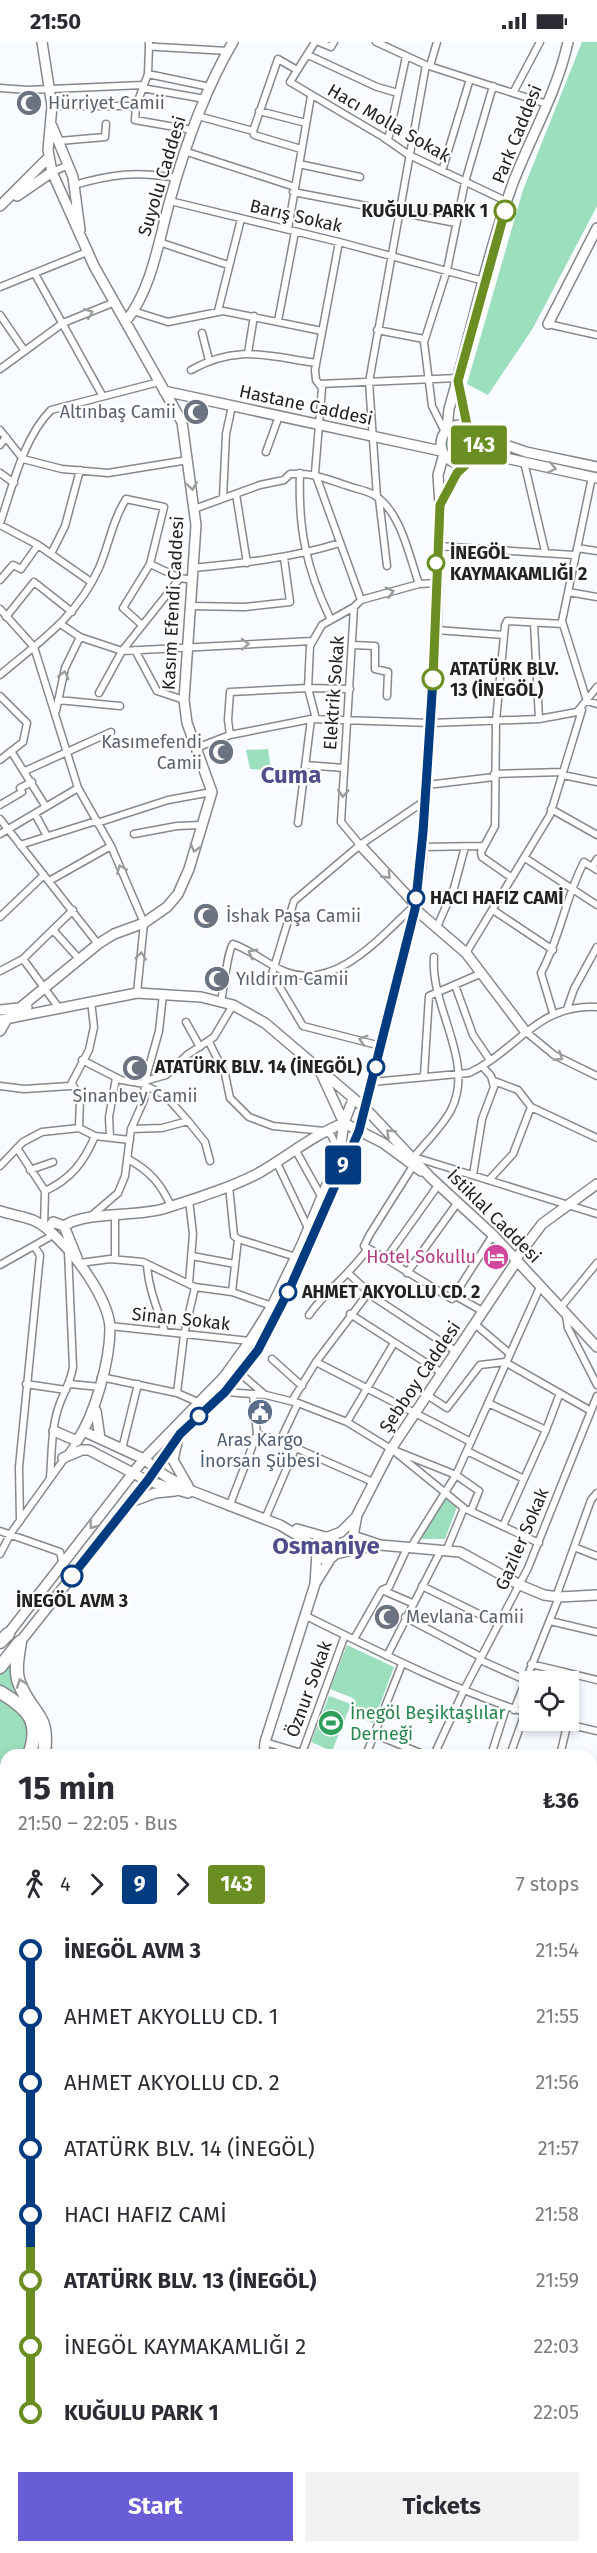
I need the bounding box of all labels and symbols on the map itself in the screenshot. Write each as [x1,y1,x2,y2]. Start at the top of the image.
street label: Hacı Molla Sokak [324,79,455,167]
street label: Park Caddesi [487,81,547,187]
mosque icon: Hürriyet Camii [14,88,44,118]
place label: Hürriyet Camii [48,92,165,114]
street label: Suyolu Caddesi [133,113,191,239]
street label: Barış Sokak [248,195,345,237]
place label: KUĞULU PARK 1 [361,199,488,222]
marker: KUĞULU PARK 1 [494,200,516,222]
one-way arrow [83,308,94,320]
street label: Hastane Caddesi [237,380,375,430]
mosque icon: Altınbaş Camii [181,397,211,427]
place label: Altınbaş Camii [60,401,176,423]
line badge: 143 [444,426,514,464]
one-way arrow [546,460,556,473]
one-way arrow [185,481,198,491]
street label: Kasım Efendi Caddesi [157,515,189,691]
place label: İNEGÖL KAYMAKAMLIĞI 2 [450,542,587,585]
marker: İNEGÖL KAYMAKAMLIĞI 2 [427,554,445,572]
one-way arrow [384,587,395,599]
street label: Elektrik Sokak [319,634,349,751]
one-way arrow [241,637,250,650]
place label: ATATÜRK BLV. 13 (İNEGÖL) [449,658,559,701]
marker: ATATÜRK BLV. 13 (İNEGÖL) [422,668,444,690]
one-way arrow [56,670,69,680]
place label: Kasımefendi Camii [101,731,202,774]
mosque icon: Kasımefendi Camii [206,737,236,767]
district label: Cuma [261,761,321,789]
one-way arrow [336,788,349,797]
one-way arrow [189,843,202,853]
one-way arrow [116,865,128,876]
one-way arrow [380,867,391,878]
place label: HACI HAFIZ CAMİ [430,887,563,909]
marker: HACI HAFIZ CAMİ [407,889,425,907]
mosque icon: İshak Paşa Camii [191,901,221,931]
place label: İshak Paşa Camii [226,905,361,927]
one-way arrow [248,949,259,960]
one-way arrow [134,952,147,961]
mosque icon: Yıldırım Camii [202,964,232,994]
place label: Yıldırım Camii [236,968,349,990]
one-way arrow [358,1035,369,1047]
one-way arrow [553,1050,563,1062]
mosque icon: Sinanbey Camii [120,1053,150,1083]
place label: ATATÜRK BLV. 14 (İNEGÖL) [154,1056,362,1078]
marker: ATATÜRK BLV. 14 (İNEGÖL) [367,1058,385,1076]
place label: Sinanbey Camii [72,1085,198,1107]
one-way arrow [387,1130,398,1141]
line badge: 9 [324,1146,362,1184]
street label: İstiklal Caddesi [442,1164,546,1268]
hotel icon: Hotel Sokullu [481,1242,511,1272]
place label: Hotel Sokullu [366,1246,476,1268]
place label: AHMET AKYOLLU CD. 2 [301,1281,480,1303]
marker: AHMET AKYOLLU CD. 2 [279,1283,297,1301]
street label: Sinan Sokak [131,1303,232,1335]
street label: Şebboy Caddesi [375,1317,465,1437]
public building icon: Aras Kargo İnorsan Şübesi [245,1397,275,1427]
unlabelled marker [190,1407,208,1425]
place label: Aras Kargo İnorsan Şübesi [200,1429,320,1472]
street label: Gaziler Sokak [491,1484,554,1594]
one-way arrow [89,1519,100,1530]
district label: Osmaniye [272,1532,380,1560]
marker: İNEGÖL AVM 3 [61,1565,83,1587]
place label: İNEGÖL AVM 3 [16,1590,128,1612]
mosque icon: Mevlana Camii [372,1602,402,1632]
place label: Mevlana Camii [406,1606,524,1628]
street label: Öznur Sokak [281,1637,337,1740]
one-way arrow [16,1678,29,1688]
place label: İnegöl Beşiktaşlılar Derneği [350,1702,505,1745]
sports icon: İnegöl Beşiktaşlılar Derneği [316,1708,346,1738]

